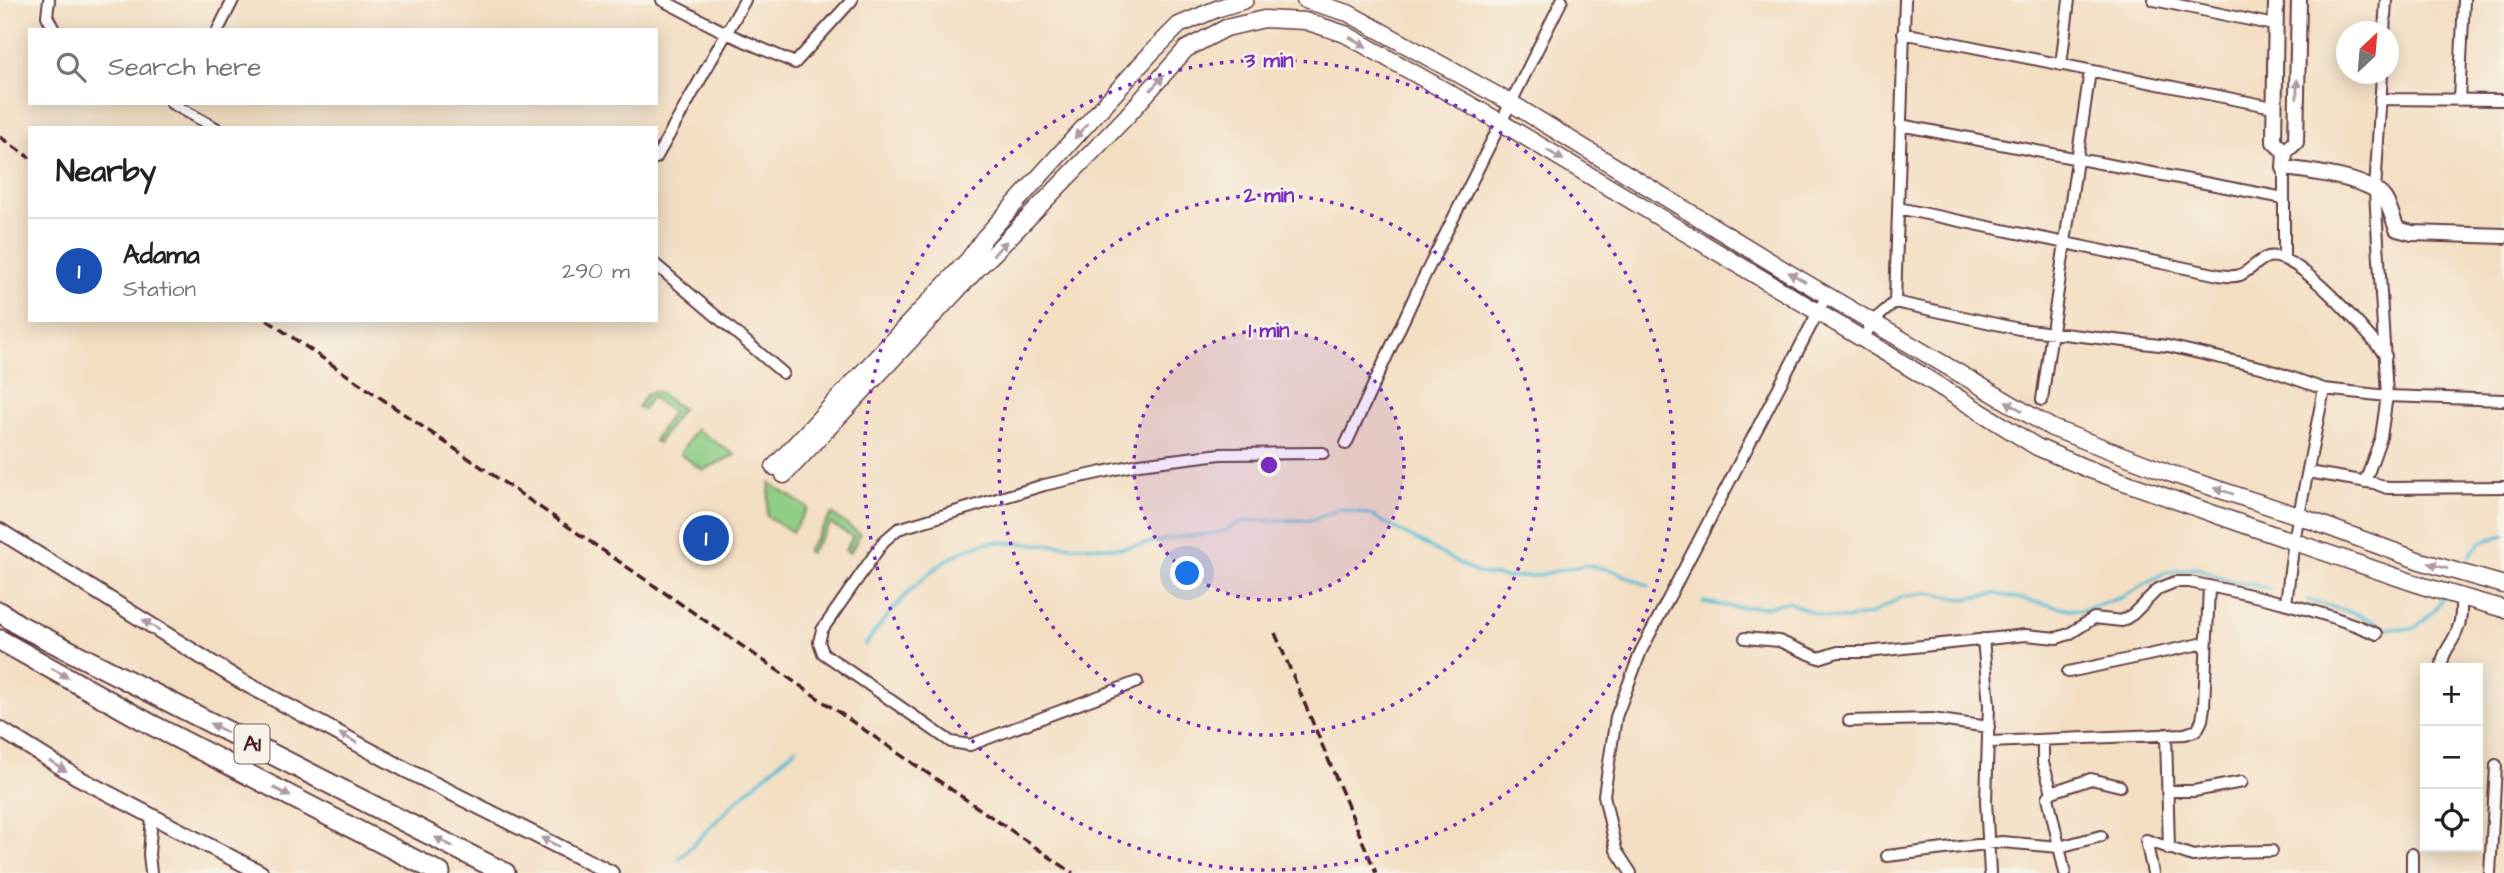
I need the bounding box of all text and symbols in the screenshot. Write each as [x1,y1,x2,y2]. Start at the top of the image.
north arrow [2336,21,2399,84]
search box [28,28,658,105]
one-way arrow [1349,36,1368,48]
text: 3 min [1243,46,1294,75]
icon: search [52,48,90,86]
text: Search here [108,49,261,85]
one-way arrow [1148,75,1164,92]
one-way arrow [2291,77,2302,99]
one-way arrow [1073,122,1089,139]
one-way arrow [1546,149,1565,162]
text: Nearby [56,151,156,193]
text: 2 min [1243,181,1295,210]
text: Adama [123,237,200,273]
one-way arrow [991,239,1008,256]
text: 1 [78,255,80,287]
text: 290 m [562,255,630,287]
one-way arrow [1787,271,1806,283]
text: Station [123,273,196,305]
text: 1 min [1248,316,1290,345]
one-way arrow [2004,399,2023,412]
centre of rings [1257,453,1281,477]
one-way arrow [2213,485,2234,496]
pin: 1 [683,512,729,564]
your location [1170,556,1204,590]
one-way arrow [2428,561,2449,571]
one-way arrow [141,618,161,631]
map controls [2420,663,2483,852]
button: + [2420,663,2483,726]
one-way arrow [50,667,69,679]
one-way arrow [209,722,229,733]
road number: A1 [234,724,270,764]
button: − [2420,726,2483,789]
one-way arrow [338,733,358,744]
one-way arrow [48,759,67,772]
one-way arrow [272,786,292,797]
button: locate [2420,789,2483,852]
one-way arrow [434,837,454,848]
one-way arrow [540,837,560,848]

